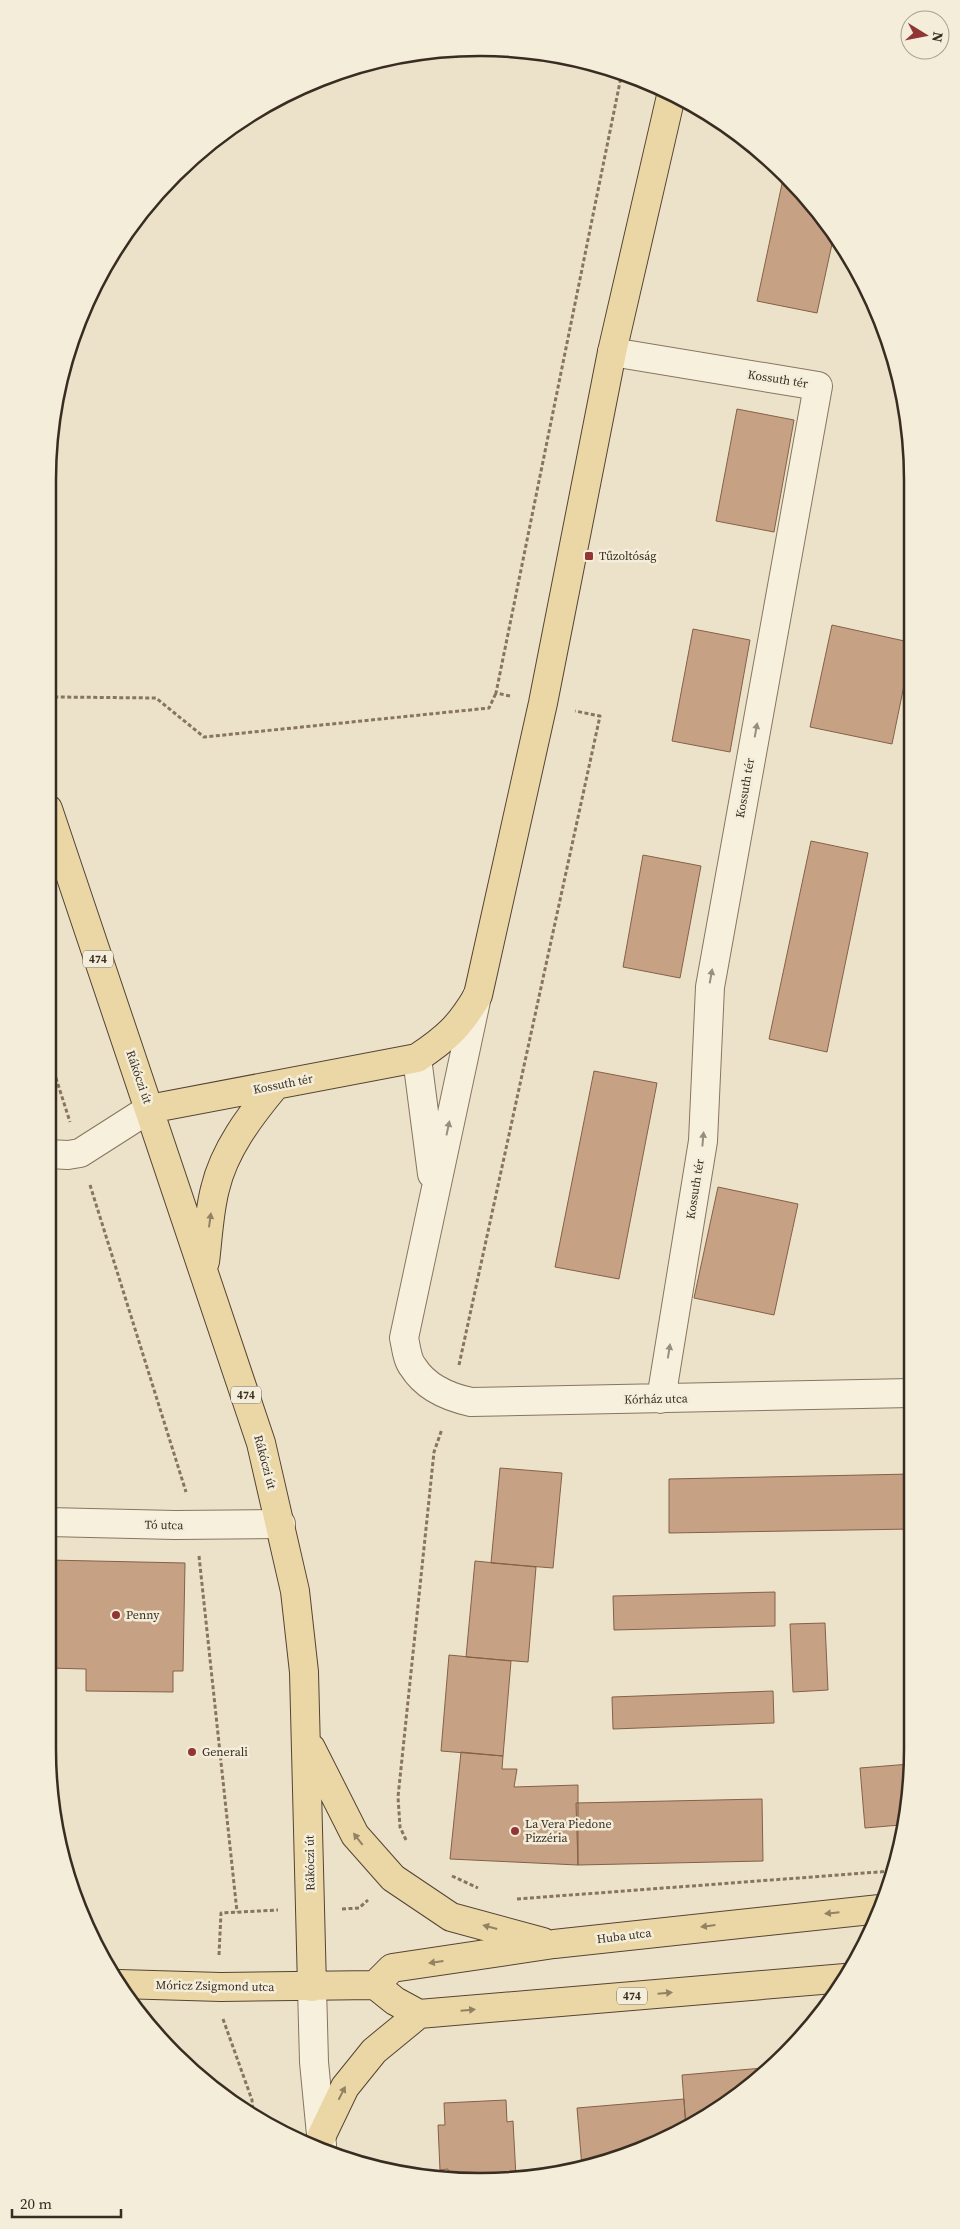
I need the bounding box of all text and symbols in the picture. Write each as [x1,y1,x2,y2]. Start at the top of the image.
north arrow [900,10,950,60]
text: N [927,30,949,44]
street label: Kossuth tér [747,366,809,392]
place label: Tűzoltóság [599,548,656,564]
marker: Tűzoltóság [583,550,595,562]
one-way arrow [752,722,760,738]
street label: Kossuth tér [732,757,758,819]
road number: 474 [83,951,113,968]
one-way arrow [708,968,716,984]
street label: Rákóczi út [122,1048,156,1106]
street label: Kossuth tér [252,1070,314,1098]
one-way arrow [445,1119,453,1135]
one-way arrow [699,1130,707,1146]
street label: Kossuth tér [682,1158,708,1220]
one-way arrow [207,1212,215,1228]
one-way arrow [665,1343,673,1359]
road number: 474 [231,1386,261,1404]
street label: Kórház utca [624,1390,689,1408]
street label: Rákóczi út [250,1433,280,1491]
street label: Tó utca [145,1517,184,1533]
place label: Penny [126,1607,160,1623]
marker: Penny [110,1609,122,1621]
place label: Generali [202,1744,248,1760]
marker: Generali [186,1746,198,1758]
place label: La Vera Piedone Pizzéria [525,1816,612,1846]
marker: La Vera Piedone Pizzéria [509,1825,521,1837]
one-way arrow [353,1832,364,1845]
street label: Rákóczi út [302,1835,318,1891]
one-way arrow [823,1910,839,1918]
one-way arrow [700,1922,716,1930]
one-way arrow [482,1923,497,1931]
street label: Huba utca [596,1925,653,1947]
one-way arrow [428,1958,444,1966]
street label: Móricz Zsigmond utca [156,1977,275,1995]
road number: 474 [617,1988,647,2004]
one-way arrow [657,1989,673,1997]
one-way arrow [460,2006,476,2014]
one-way arrow [338,2086,346,2100]
scale bar [12,2186,121,2218]
text: 20 m [20,2193,52,2214]

